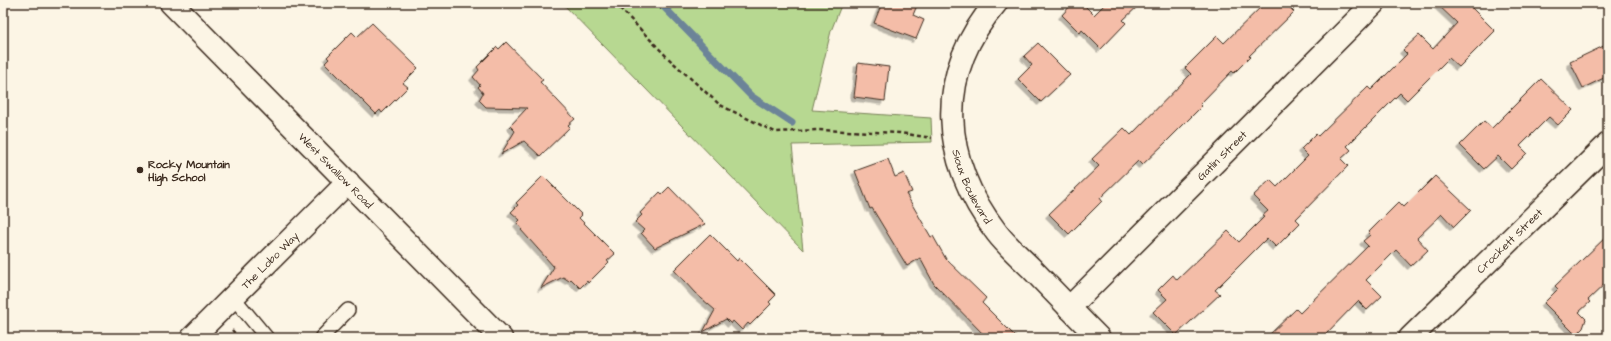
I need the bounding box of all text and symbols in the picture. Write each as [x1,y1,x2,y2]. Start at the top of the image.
street label: Gatlin Street [1194,127,1251,184]
street label: West Swallow Road [295,130,376,212]
street label: Sioux Boulevard [948,148,995,227]
place label: Rocky Mountain High School [147,157,230,187]
marker: Rocky Mountain High School [135,165,145,175]
street label: Crockett Street [1473,205,1546,277]
street label: The Lobo Way [238,229,303,292]

